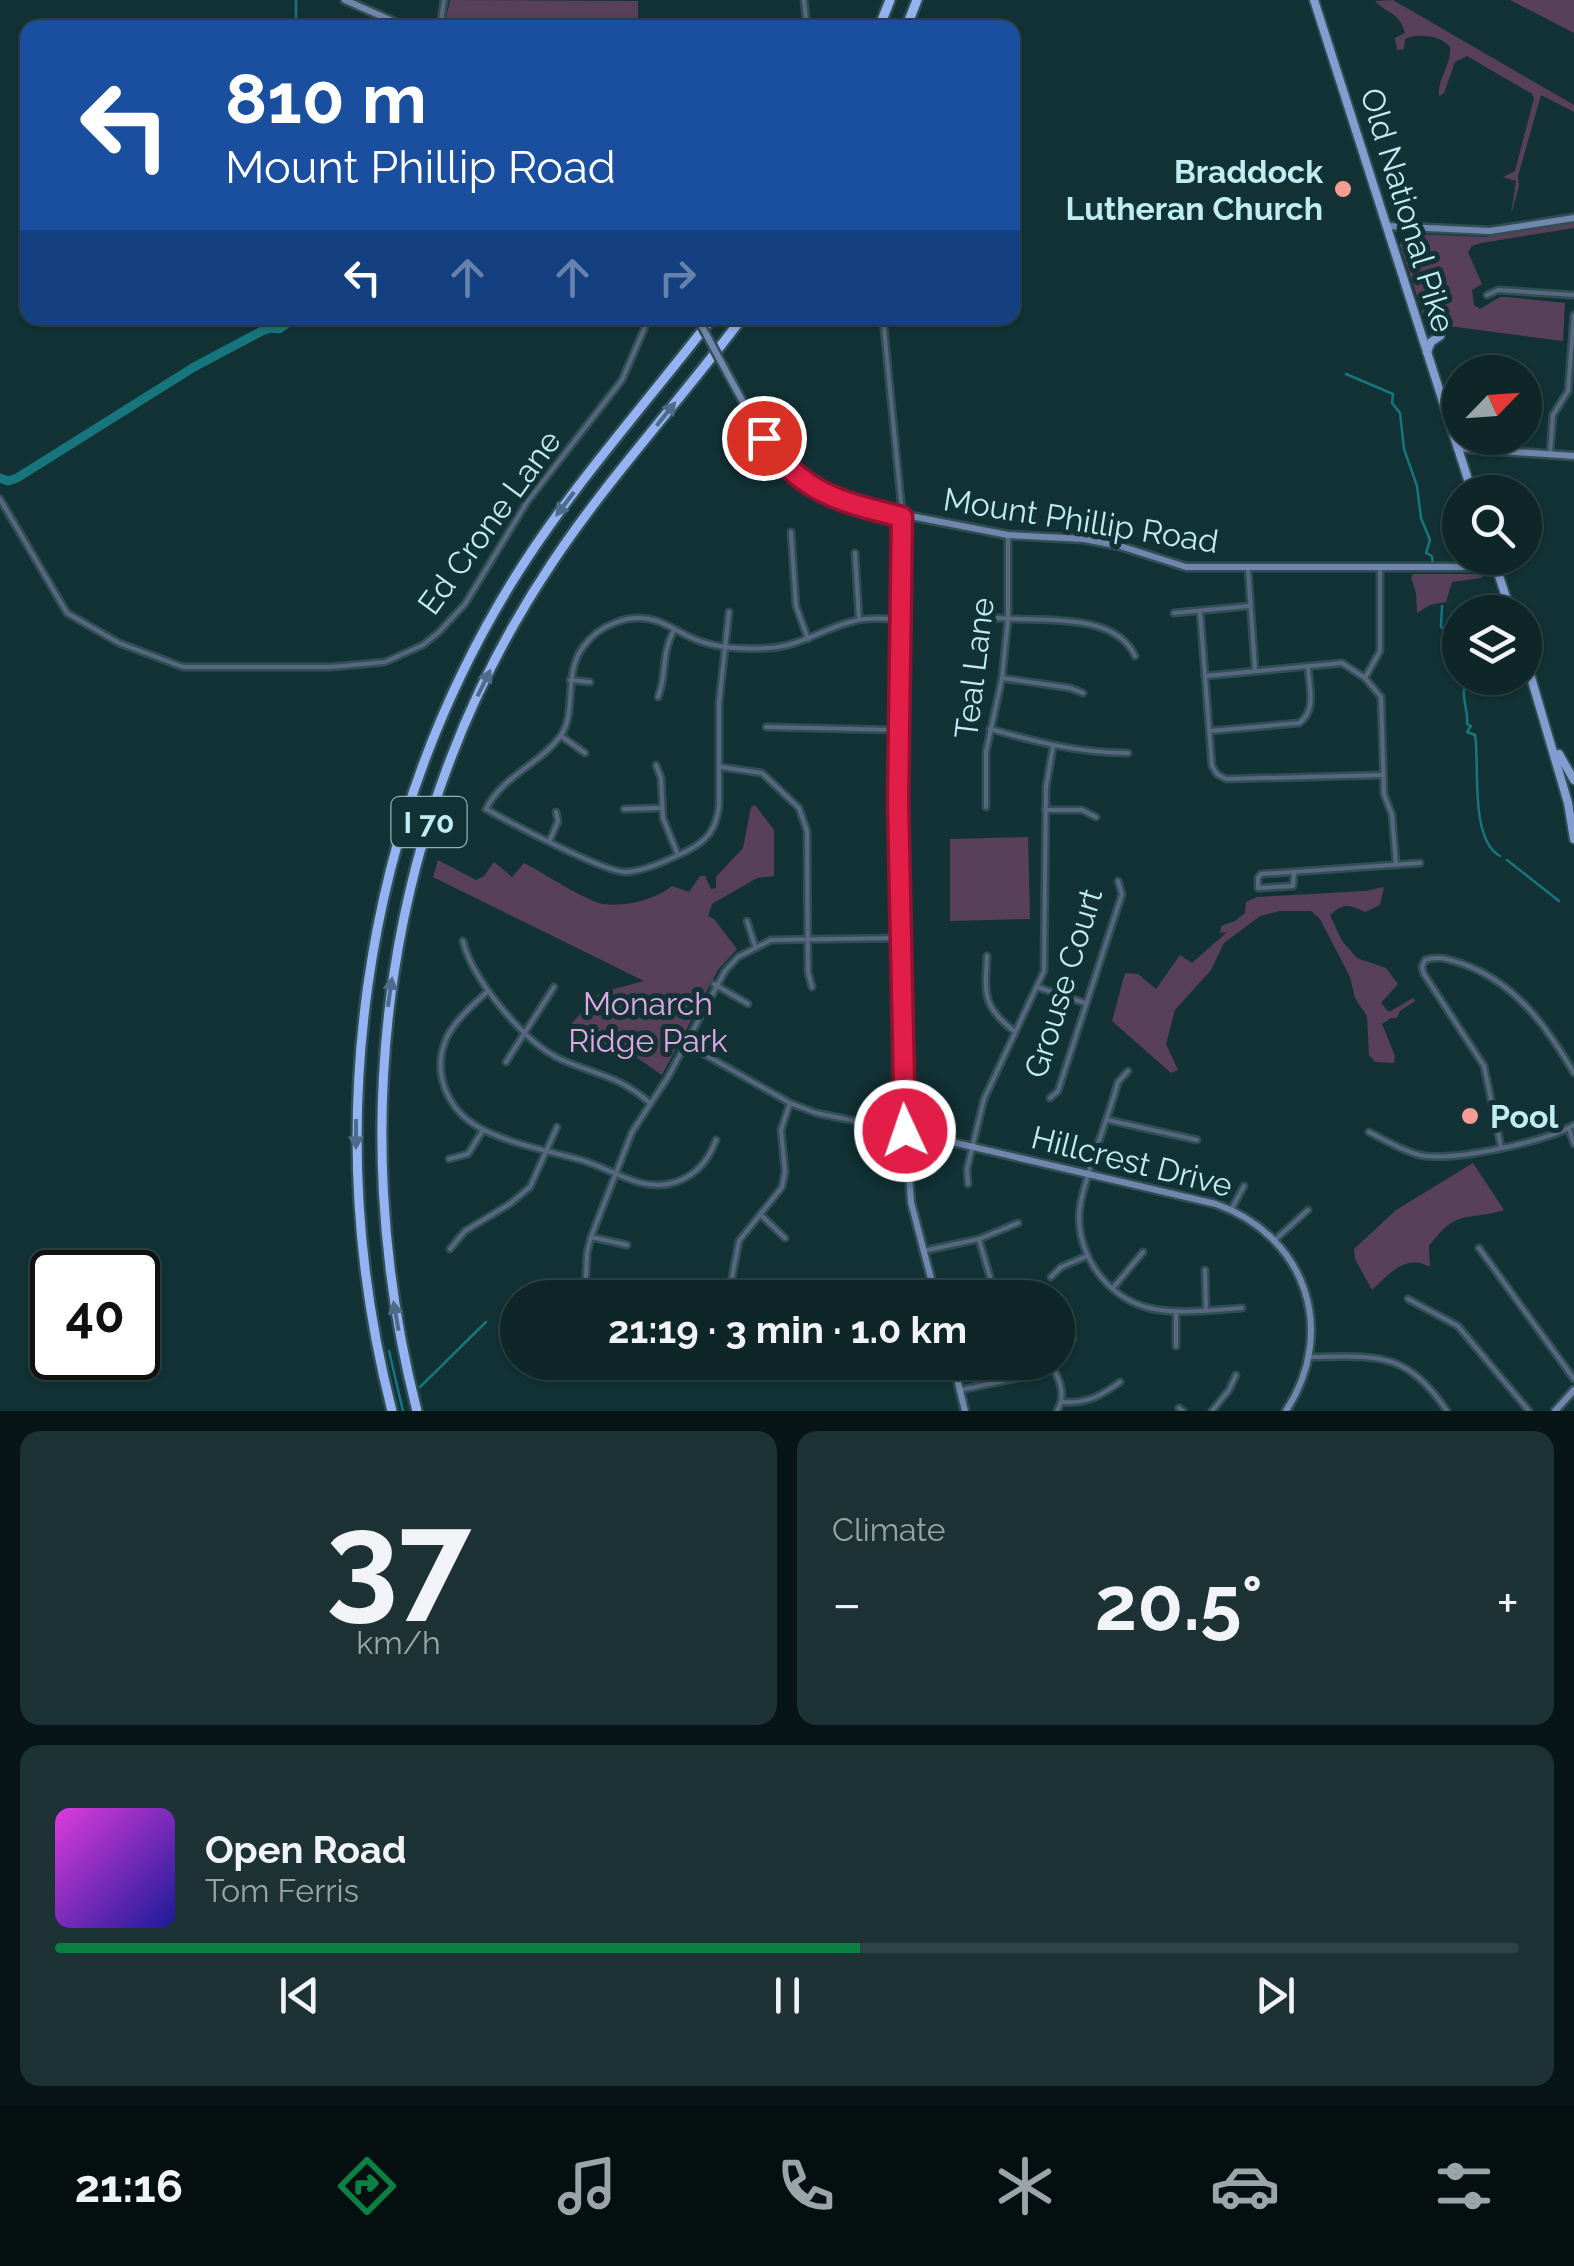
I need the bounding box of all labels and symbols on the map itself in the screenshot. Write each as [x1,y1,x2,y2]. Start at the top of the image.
street label: Old National Pike [1353,84,1463,336]
place label: Braddock Lutheran Church [1066,153,1323,227]
marker: Braddock Lutheran Church [1332,178,1354,200]
north arrow [1442,355,1542,455]
pin [722,396,807,481]
one-way arrow [655,402,676,427]
street label: Ed Crone Lane [410,423,568,621]
street label: Mount Phillip Road [941,480,1221,560]
one-way arrow [556,491,576,517]
street label: Teal Lane [947,595,1001,741]
one-way arrow [475,668,492,697]
road number: I 70 [392,797,466,847]
street label: Grouse Court [1017,884,1109,1082]
one-way arrow [383,976,399,1008]
park label: Monarch Ridge Park [568,985,728,1059]
position arrow [853,1079,957,1183]
place label: Pool [1490,1098,1559,1135]
marker: Pool [1459,1105,1481,1127]
one-way arrow [348,1118,364,1150]
street label: Hillcrest Drive [1028,1118,1236,1204]
speed limit sign: 40 [30,1250,160,1380]
one-way arrow [388,1300,403,1331]

